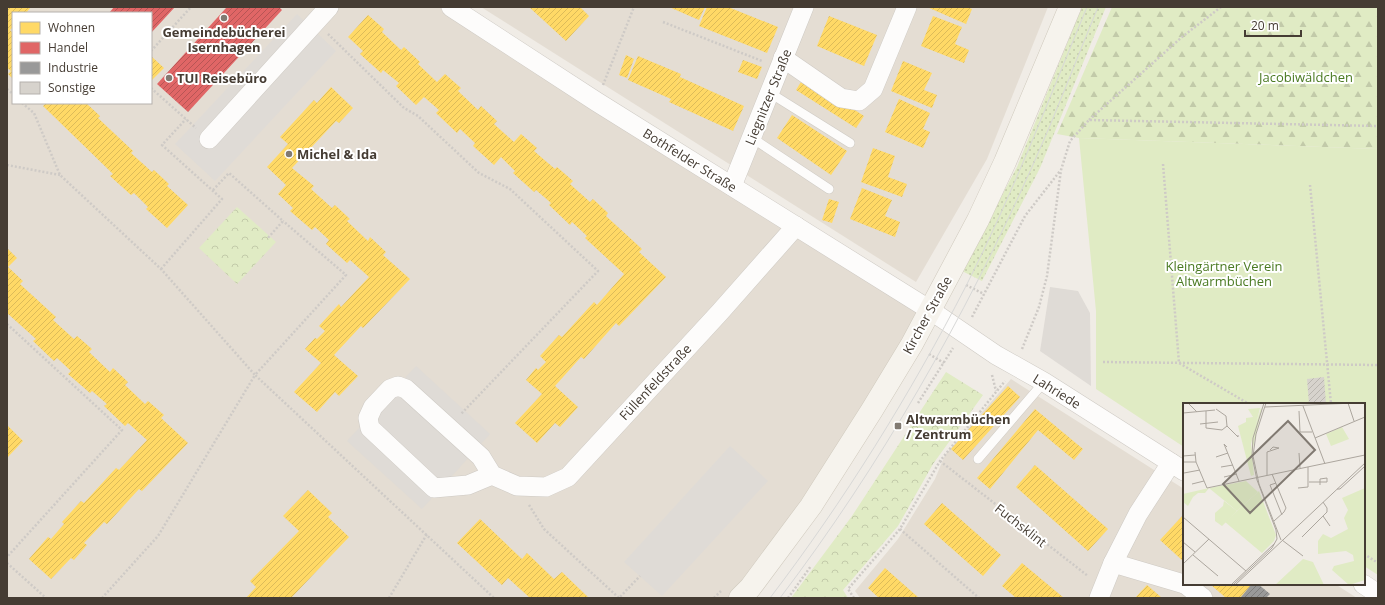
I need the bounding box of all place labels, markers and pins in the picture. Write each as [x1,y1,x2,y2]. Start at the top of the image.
marker: Gemeindebücherei Isernhagen [219,13,229,23]
place label: Gemeindebücherei Isernhagen [162,23,286,56]
place label: TUI Reisebüro [177,69,267,87]
marker: TUI Reisebüro [164,73,174,83]
place label: Michel & Ida [297,145,377,163]
marker: Michel & Ida [284,149,294,159]
place label: Altwarmbüchen / Zentrum [906,410,1010,443]
marker: Altwarmbüchen / Zentrum [893,421,903,431]

